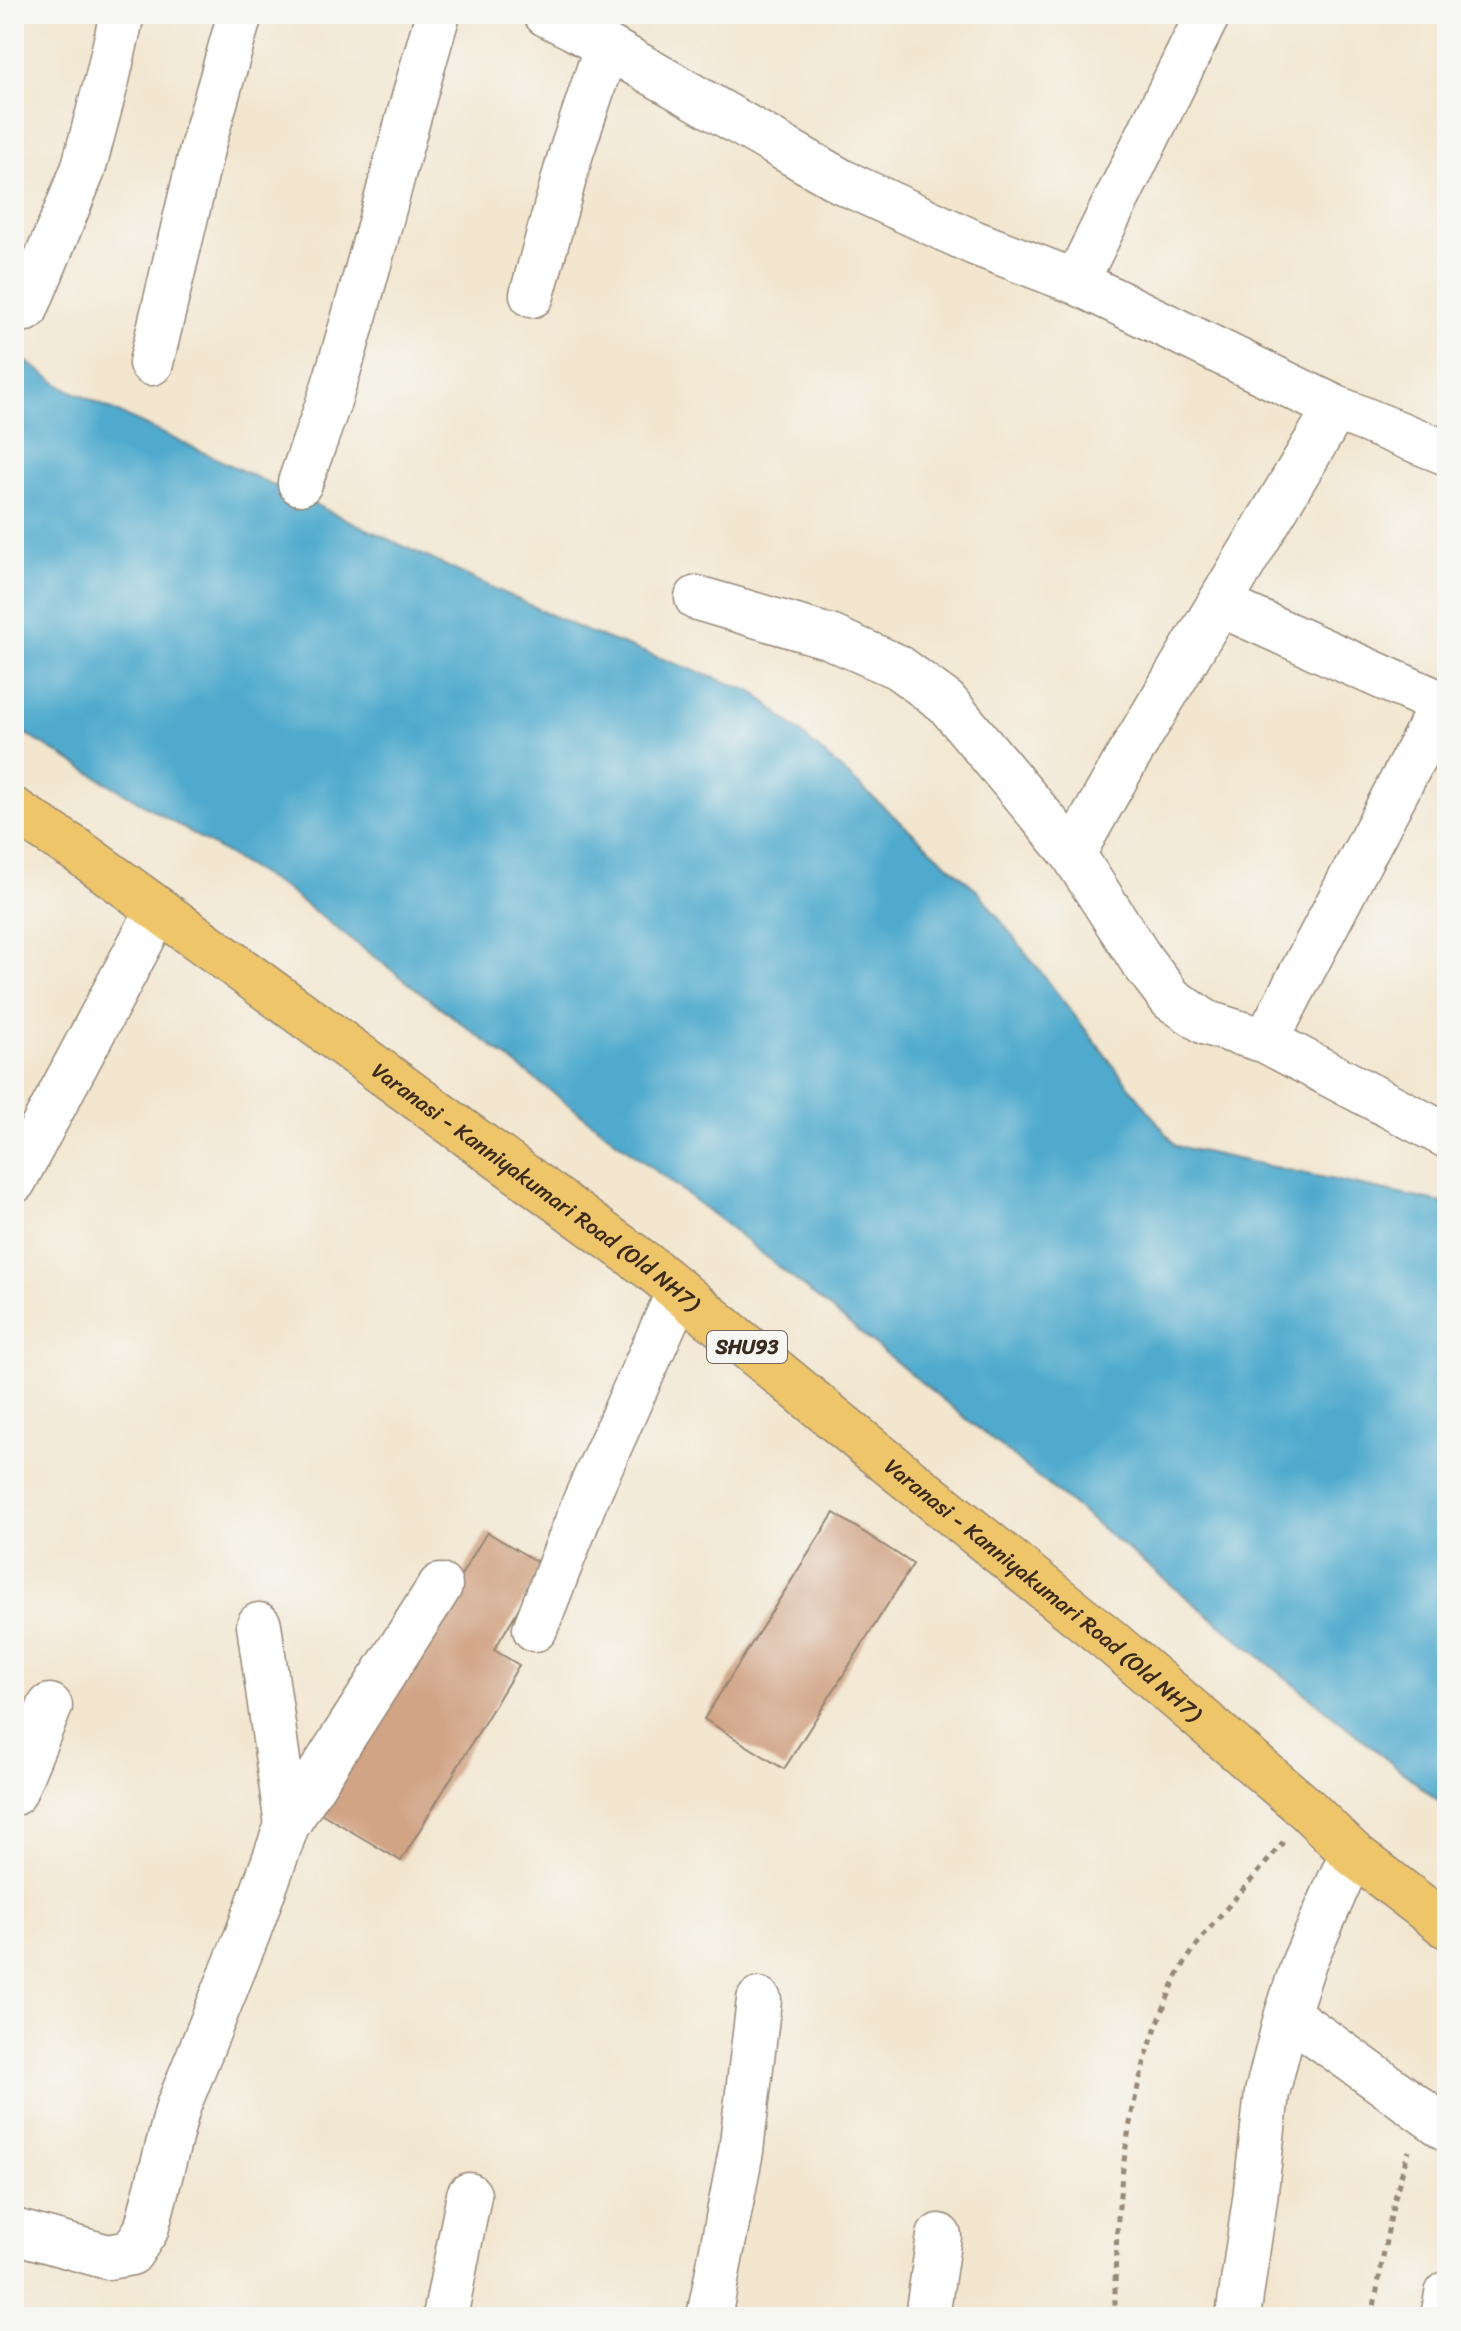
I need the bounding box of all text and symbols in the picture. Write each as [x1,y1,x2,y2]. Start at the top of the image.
street label: Varanasi - Kanniyakumari Road (Old NH7) [363,1052,710,1322]
road number: SHU93 [707,1331,787,1363]
street label: Varanasi - Kanniyakumari Road (Old NH7) [876,1448,1212,1732]

